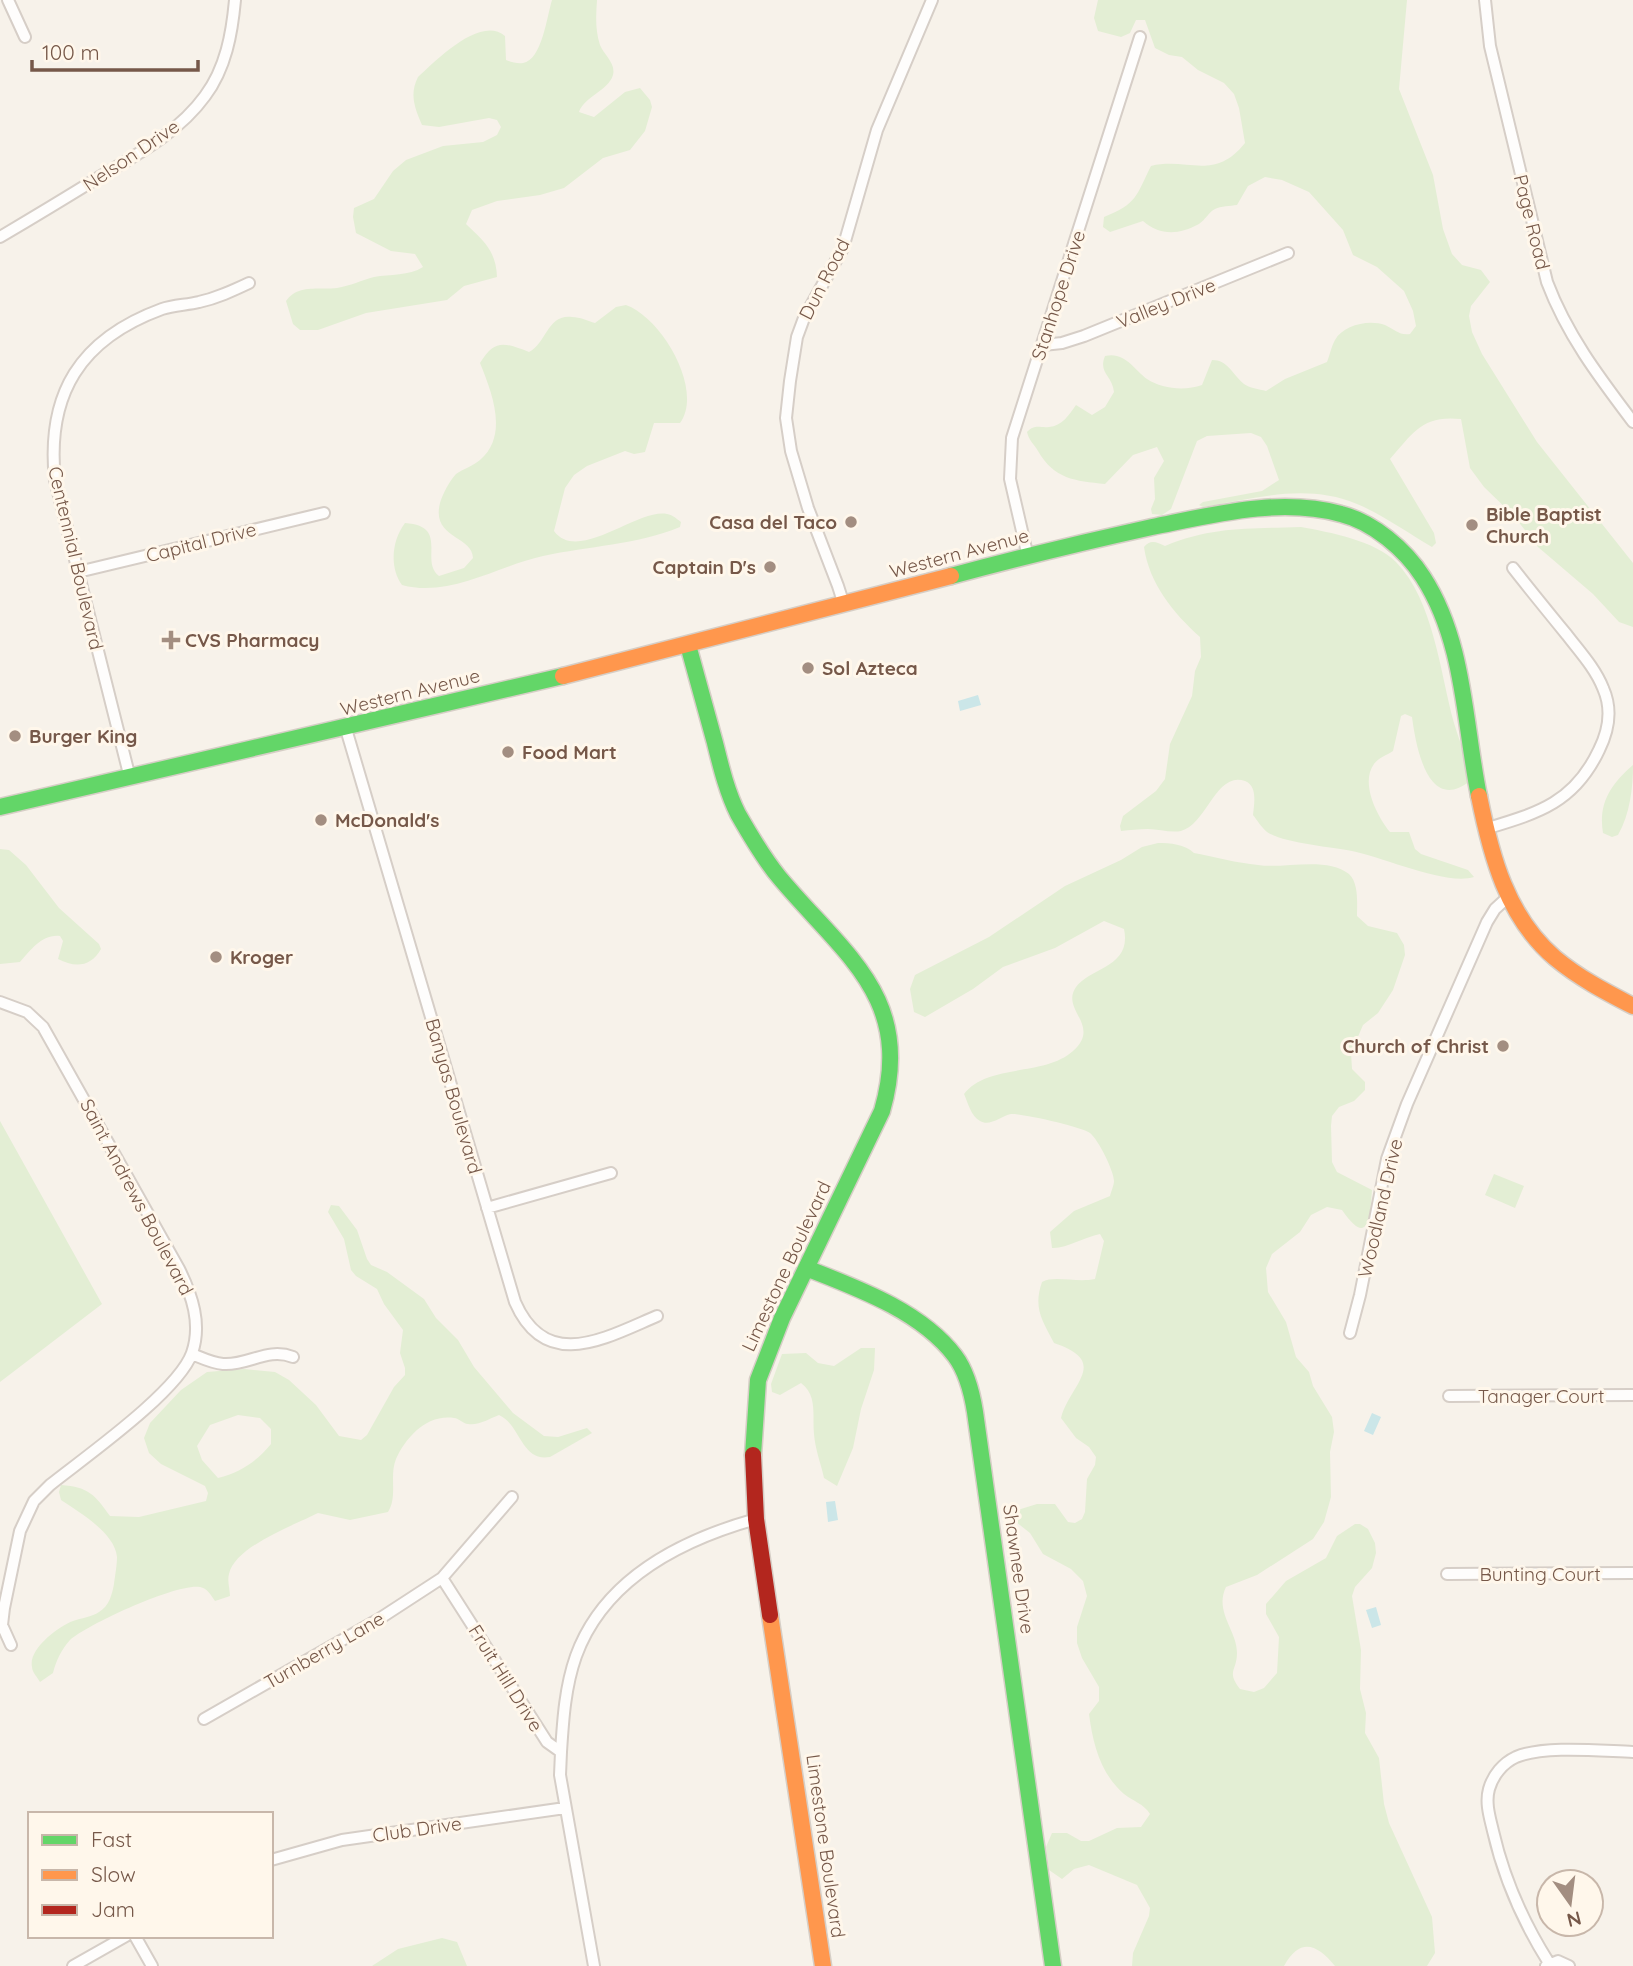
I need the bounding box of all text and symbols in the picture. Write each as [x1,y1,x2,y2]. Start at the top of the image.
scale bar [32,28,198,72]
text: 100 m [42,39,100,65]
street label: Nelson Drive [78,114,184,196]
street label: Page Road [1509,172,1555,272]
street label: Stanhope Drive [1026,227,1090,363]
street label: Dun Road [793,234,855,324]
street label: Valley Drive [1113,272,1219,334]
street label: Centennial Boulevard [43,464,109,652]
place label: Bible Baptist Church [1486,502,1602,548]
place label: Casa del Taco [709,510,837,534]
marker: Casa del Taco [843,514,859,530]
street label: Capital Drive [143,517,259,567]
marker: Bible Baptist Church [1464,517,1480,533]
street label: Western Avenue [887,523,1031,583]
place label: Captain D's [653,555,756,579]
marker: Captain D's [762,559,778,575]
place label: CVS Pharmacy [185,628,320,652]
marker: CVS Pharmacy [163,632,179,648]
place label: Sol Azteca [822,656,918,680]
marker: Sol Azteca [800,660,816,676]
street label: Western Avenue [338,663,482,721]
place label: Burger King [29,724,137,748]
marker: Burger King [7,728,23,744]
place label: Food Mart [522,740,617,764]
marker: Food Mart [500,744,516,760]
place label: McDonald's [335,808,439,832]
marker: McDonald's [313,812,329,828]
place label: Kroger [230,945,293,969]
marker: Kroger [208,949,224,965]
street label: Banyas Boulevard [420,1016,488,1176]
place label: Church of Christ [1342,1034,1489,1058]
marker: Church of Christ [1495,1038,1511,1054]
street label: Saint Andrews Boulevard [75,1095,199,1299]
street label: Woodland Drive [1352,1136,1408,1280]
street label: Limestone Boulevard [736,1177,836,1355]
street label: Tanager Court [1478,1384,1604,1408]
street label: Shawnee Drive [998,1503,1040,1635]
street label: Bunting Court [1479,1562,1601,1586]
street label: Turnberry Lane [260,1606,388,1694]
street label: Fruit Hill Drive [464,1620,548,1736]
street label: Limestone Boulevard [801,1753,851,1939]
street label: Club Drive [371,1811,463,1847]
legend [28,1812,273,1938]
text: Fast [91,1826,132,1852]
text: Slow [91,1861,136,1887]
north arrow [1535,1868,1605,1938]
text: Jam [91,1896,135,1922]
text: N [1564,1906,1584,1933]

